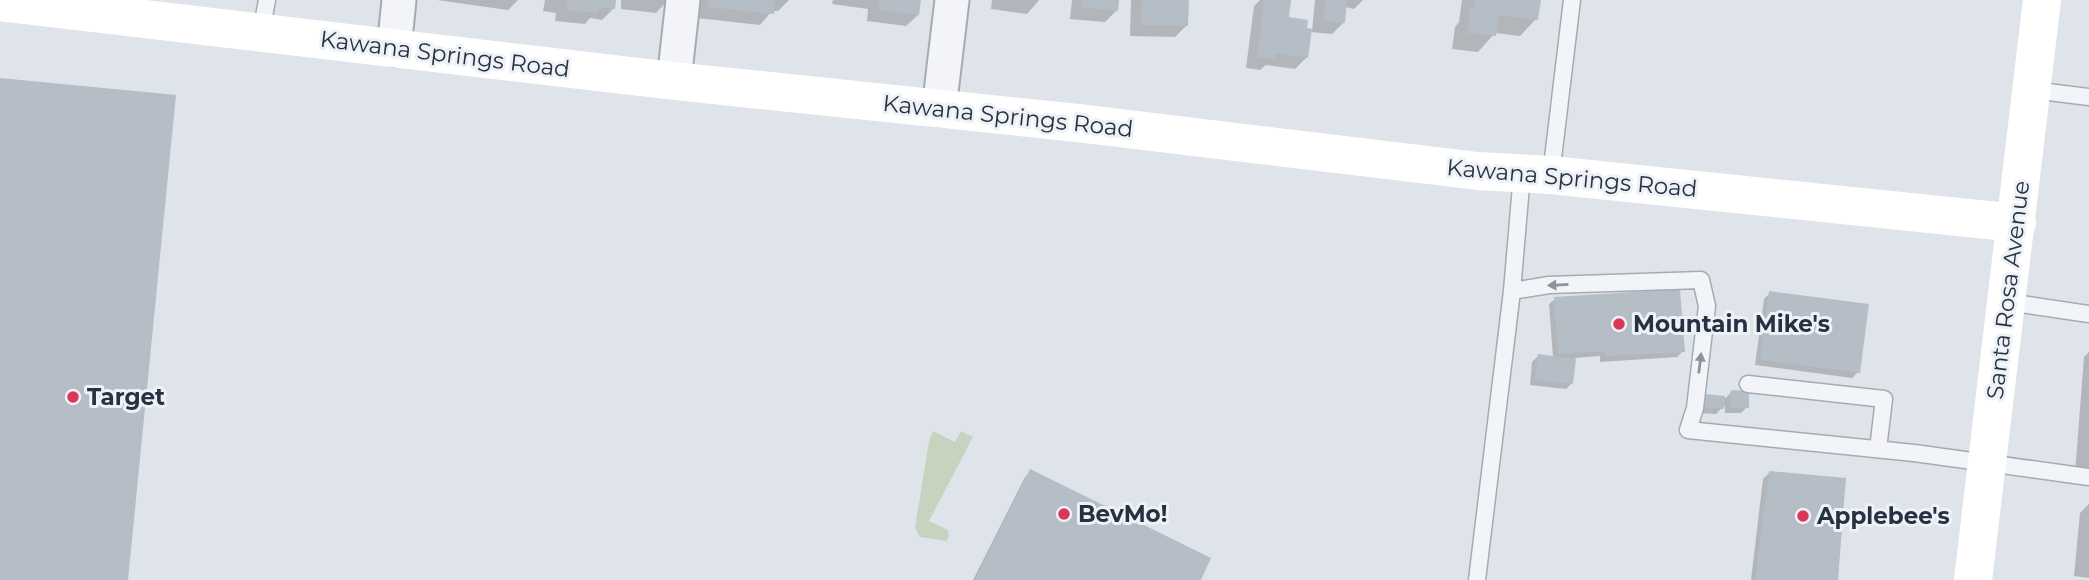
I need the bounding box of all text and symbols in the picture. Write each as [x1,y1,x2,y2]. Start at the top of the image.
street label: Kawana Springs Road [318,25,572,83]
street label: Kawana Springs Road [881,89,1135,143]
street label: Kawana Springs Road [1445,153,1699,203]
street label: Santa Rosa Avenue [1981,179,2035,401]
one-way arrow [1546,280,1568,291]
place label: Mountain Mike's [1633,310,1830,338]
marker: Mountain Mike's [1611,316,1627,332]
one-way arrow [1695,352,1706,374]
place label: Target [87,383,165,411]
marker: Target [65,389,81,405]
place label: BevMo! [1078,500,1167,528]
place label: Applebee's [1816,502,1950,530]
marker: BevMo! [1056,506,1072,522]
marker: Applebee's [1795,508,1811,524]

